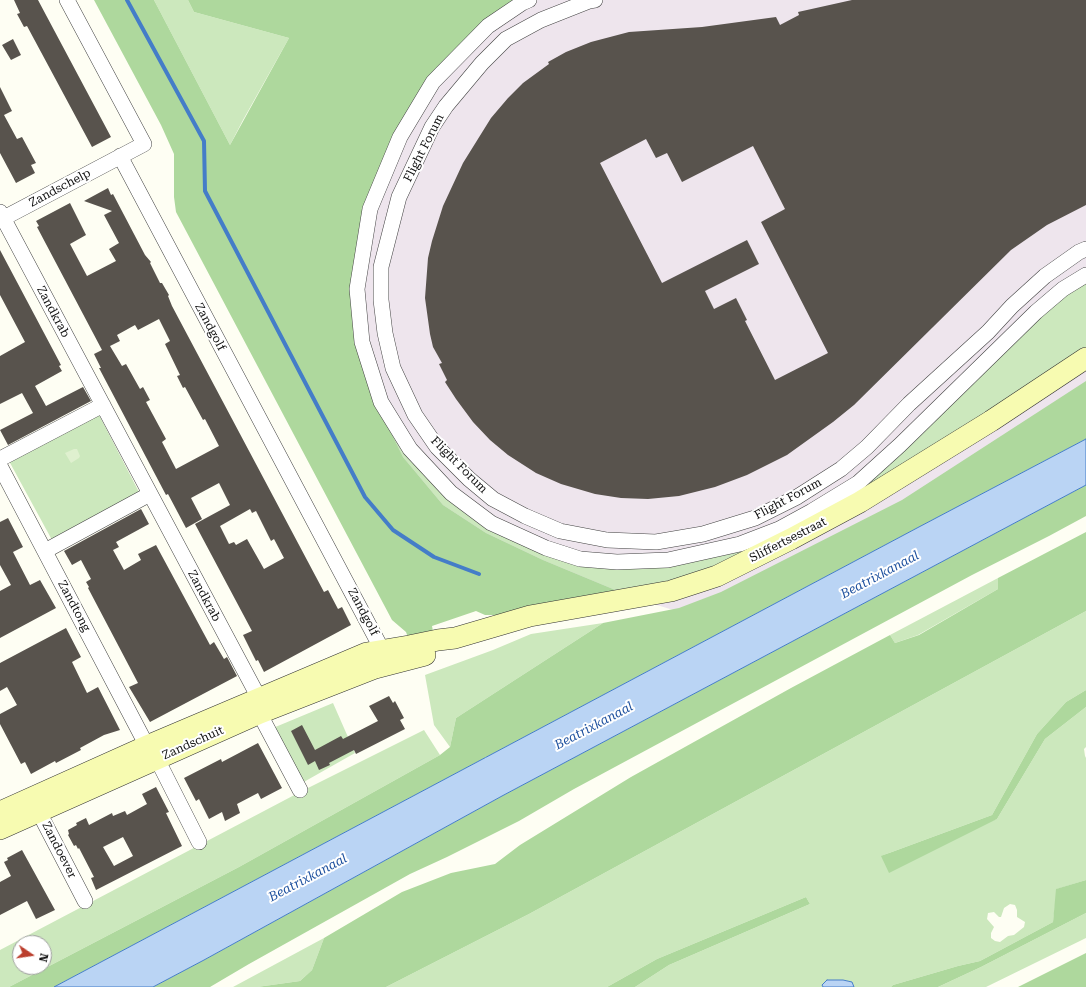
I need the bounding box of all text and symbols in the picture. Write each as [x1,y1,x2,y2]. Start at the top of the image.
street label: Flight Forum [401,112,447,184]
street label: Zandschelp [27,166,93,210]
street label: Zandkrab [33,284,73,340]
street label: Zandgolf [191,301,229,353]
street label: Flight Forum [428,434,490,496]
street label: Flight Forum [752,475,824,523]
street label: Sliffertsestraat [747,514,829,566]
water label: Beatrixkanaal [838,548,922,602]
street label: Zandkrab [184,568,224,624]
street label: Zandtong [55,578,93,634]
street label: Zandgolf [344,586,382,638]
water label: Beatrixkanaal [552,699,636,753]
street label: Zandschuit [160,723,226,763]
street label: Zandoever [39,819,79,881]
water label: Beatrixkanaal [266,851,350,905]
north arrow [12,935,52,975]
text: N [36,952,50,963]

